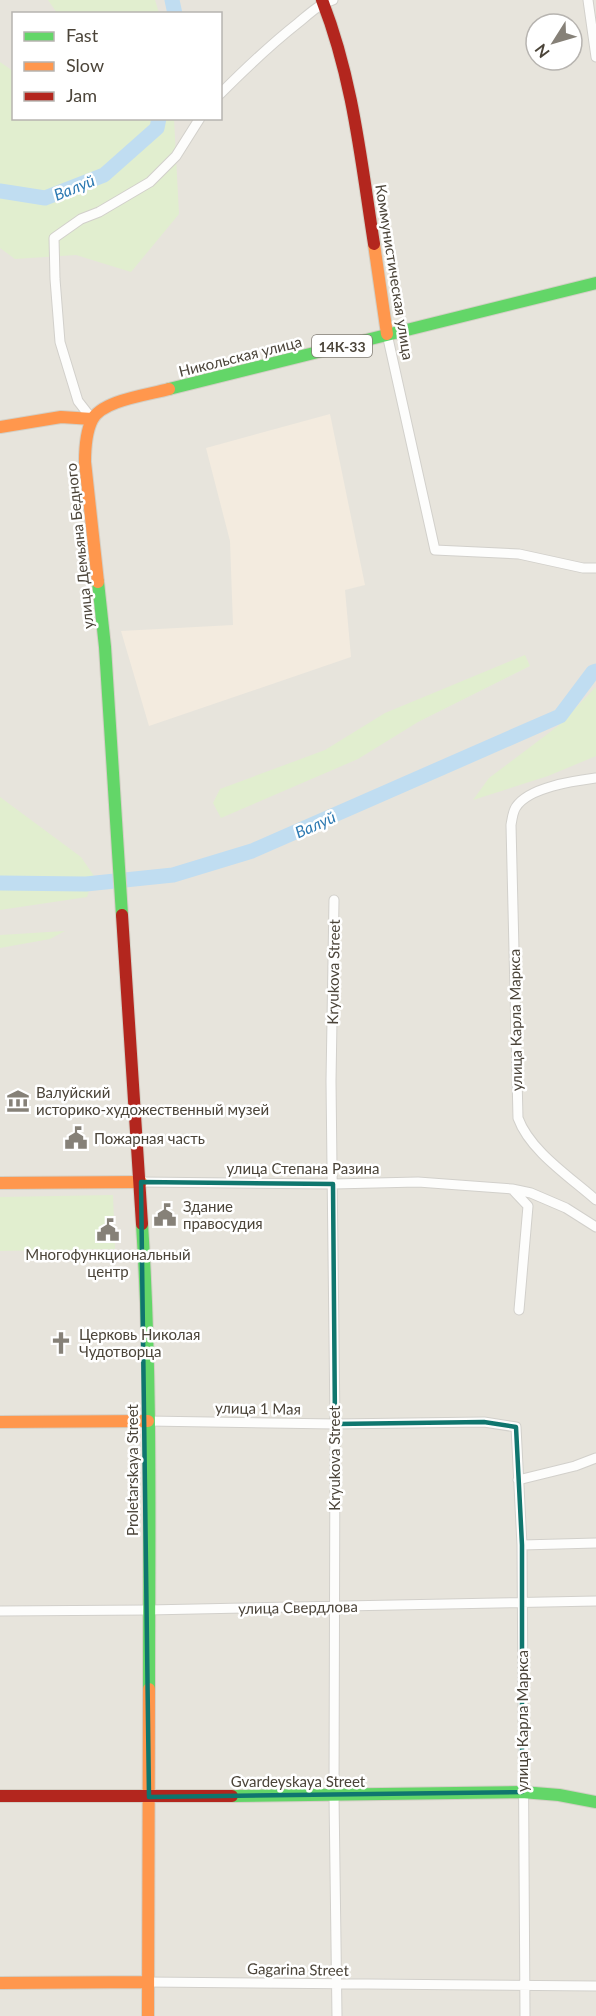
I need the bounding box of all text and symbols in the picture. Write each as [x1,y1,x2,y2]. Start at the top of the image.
legend [12,12,222,120]
north arrow [524,12,584,72]
text: Fast [66,24,99,46]
text: N [530,41,553,62]
text: Slow [66,54,104,76]
text: Jam [66,84,97,106]
water label: Валуй [51,170,97,204]
street label: Коммунистическая улица [372,183,418,361]
street label: Никольская улица [177,332,303,380]
road number: 14К-33 [312,335,372,357]
street label: улица Демьяна Бедного [61,462,97,630]
water label: Валуй [292,807,338,841]
street label: Kryukova Street [323,919,343,1025]
street label: улица Карла Маркса [505,949,525,1091]
place label: Валуйский историко-художественный музей [36,1083,269,1118]
museum icon: Валуйский историко-художественный музей [5,1088,31,1114]
public building icon: Пожарная часть [63,1125,89,1151]
place label: Пожарная часть [94,1129,205,1147]
street label: улица Степана Разина [227,1159,379,1177]
place label: Здание правосудия [183,1197,263,1232]
public building icon: Здание правосудия [152,1202,178,1228]
public building icon: Многофункциональный центр [95,1217,121,1243]
place label: Многофункциональный центр [25,1245,191,1280]
place label: Церковь Николая Чудотворца [79,1325,200,1360]
church icon: Церковь Николая Чудотворца [48,1330,74,1356]
street label: улица 1 Мая [215,1398,301,1418]
street label: Proletarskaya Street [123,1403,141,1536]
street label: Kryukova Street [325,1405,343,1511]
street label: улица Свердлова [238,1597,358,1617]
street label: улица Карла Маркса [513,1650,531,1792]
street label: Gvardeyskaya Street [231,1772,366,1790]
street label: Gagarina Street [247,1959,350,1979]

